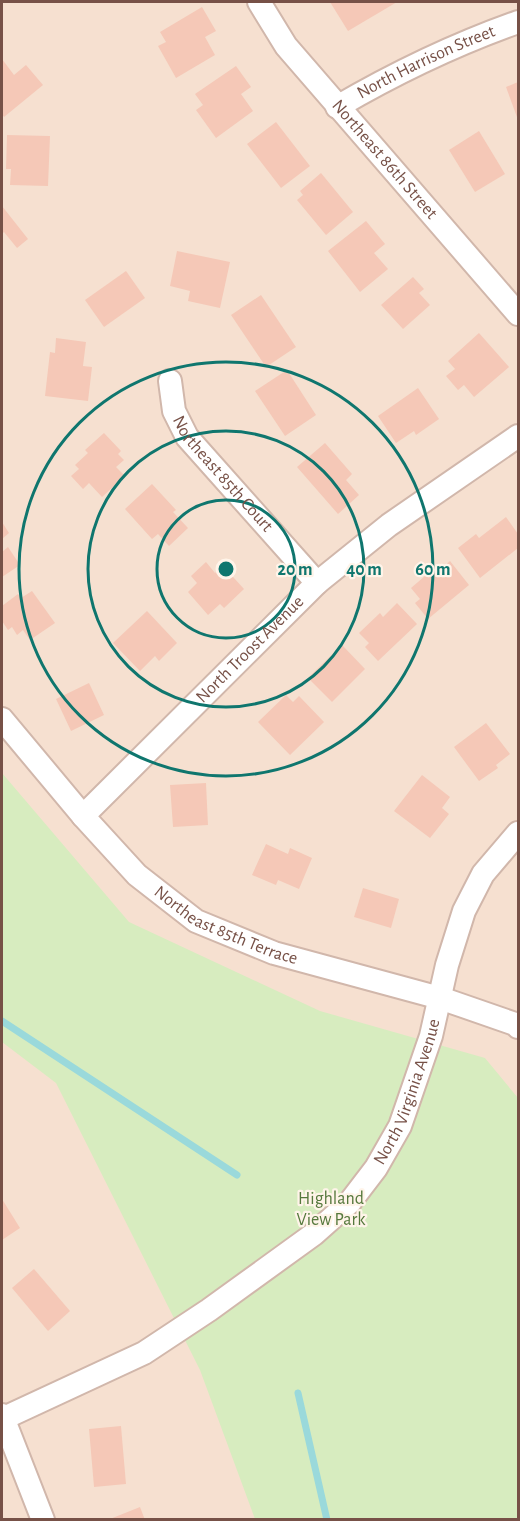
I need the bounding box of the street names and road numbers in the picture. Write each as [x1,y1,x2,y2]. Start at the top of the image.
street label: North Harrison Street [354,22,498,103]
street label: Northeast 86th Street [328,97,441,223]
street label: Northeast 85th Court [169,413,276,536]
street label: North Troost Avenue [193,592,307,707]
street label: Northeast 85th Terrace [151,883,299,968]
street label: North Virginia Avenue [371,1017,444,1168]

